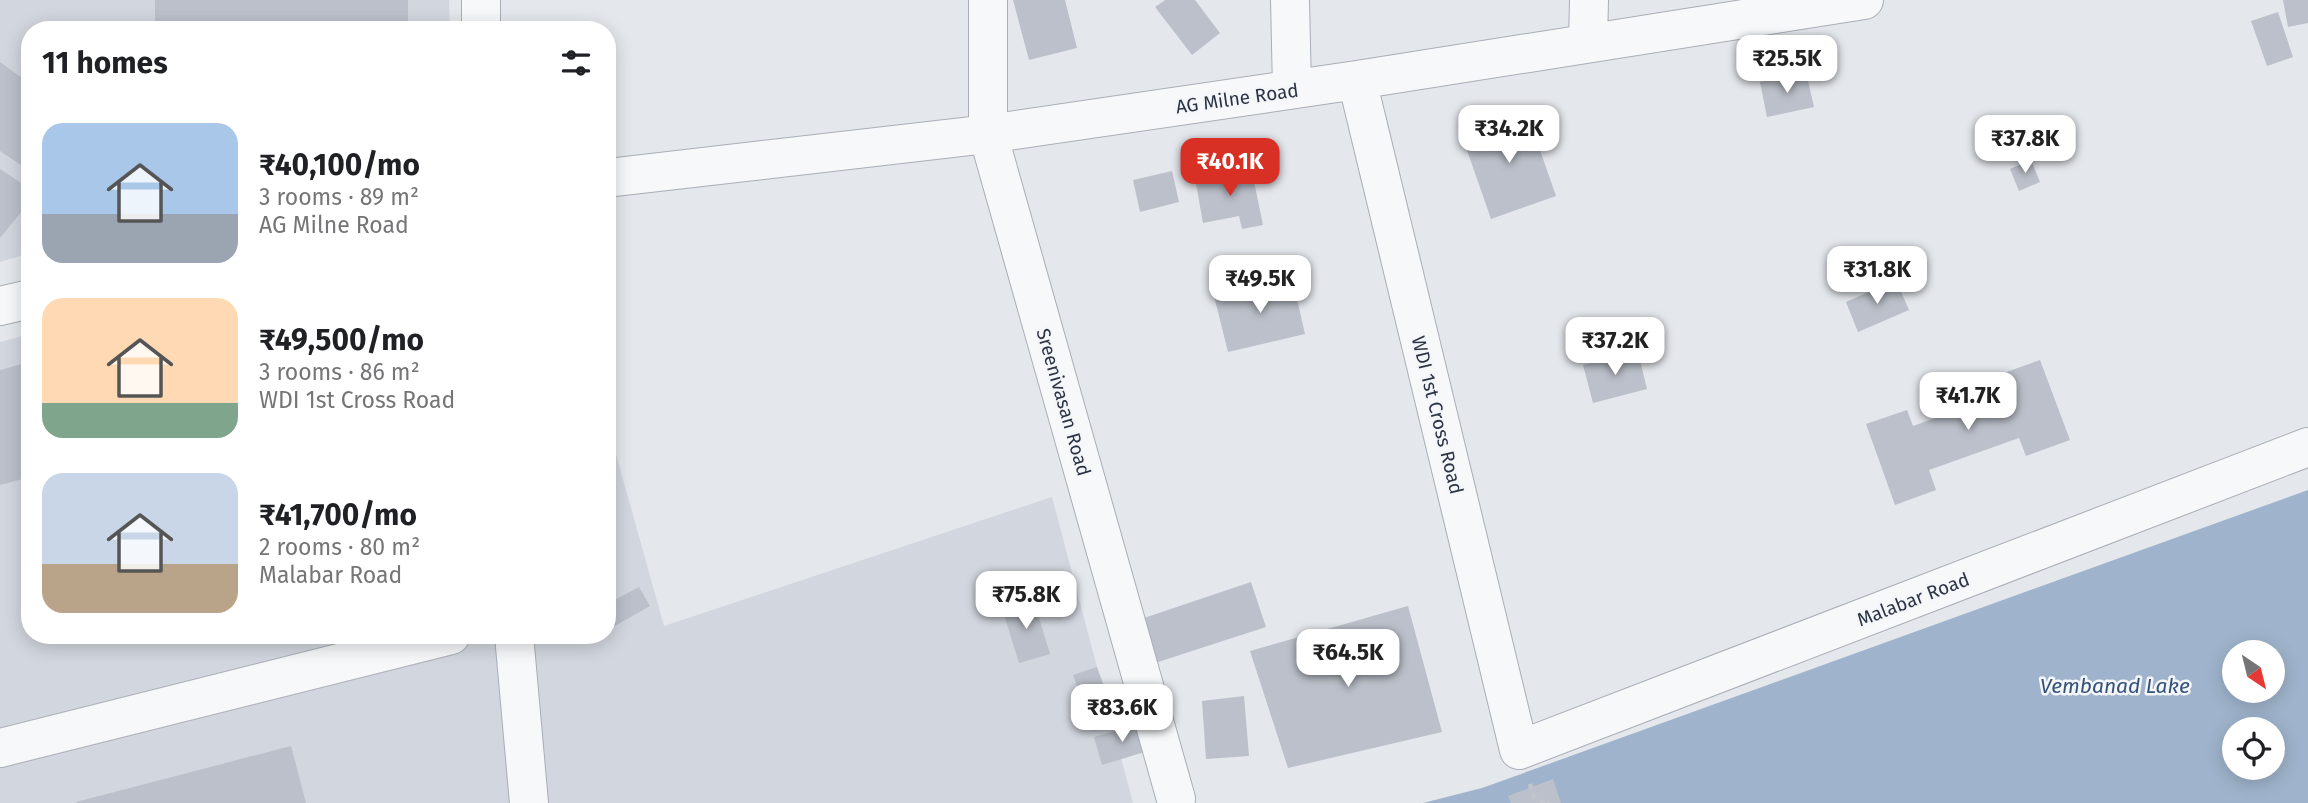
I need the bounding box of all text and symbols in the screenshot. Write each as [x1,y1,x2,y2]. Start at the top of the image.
pin: ₹25.5K [1730,36,1844,95]
icon: filters [557,44,595,82]
text: ₹25.5K [1752,44,1822,72]
text: 11 homes [42,45,168,81]
street label: AG Milne Road [1174,78,1300,118]
pin: ₹34.2K [1452,106,1566,165]
text: ₹34.2K [1474,114,1544,142]
pin: ₹37.8K [1968,116,2082,175]
text: ₹37.8K [1991,124,2059,152]
pin: ₹40.1K [1173,138,1287,198]
text: ₹40,100/mo [259,147,420,183]
text: ₹40.1K [1197,147,1263,175]
icon: home [98,151,182,235]
text: 3 rooms · 89 m² [259,183,419,211]
text: AG Milne Road [259,211,409,239]
pin: ₹31.8K [1820,246,1934,306]
text: ₹31.8K [1843,255,1911,283]
pin: ₹49.5K [1203,256,1317,315]
text: ₹49.5K [1225,264,1295,292]
pin: ₹37.2K [1558,318,1672,377]
text: ₹49,500/mo [259,322,424,358]
icon: home [98,326,182,410]
street label: Sreenivasan Road [1031,326,1096,479]
text: ₹37.2K [1581,326,1649,354]
street label: WDI 1st Cross Road [1407,334,1468,497]
text: 3 rooms · 86 m² [259,358,420,386]
pin: ₹41.7K [1911,372,2025,432]
text: ₹41.7K [1936,381,2000,409]
text: WDI 1st Cross Road [259,386,455,414]
text: ₹41,700/mo [259,497,417,533]
icon: home [98,501,182,585]
text: 2 rooms · 80 m² [259,533,420,561]
text: Malabar Road [259,561,402,589]
street label: Malabar Road [1854,568,1973,631]
pin: ₹75.8K [969,572,1083,631]
text: ₹75.8K [992,580,1060,608]
pin: ₹64.5K [1291,630,1405,689]
text: ₹64.5K [1312,638,1384,666]
north arrow [2222,640,2286,704]
map controls [2222,640,2285,780]
water label: Vembanad Lake [2040,673,2190,699]
pin: ₹83.6K [1065,684,1179,744]
text: ₹83.6K [1087,693,1157,721]
button: locate [2222,717,2285,780]

